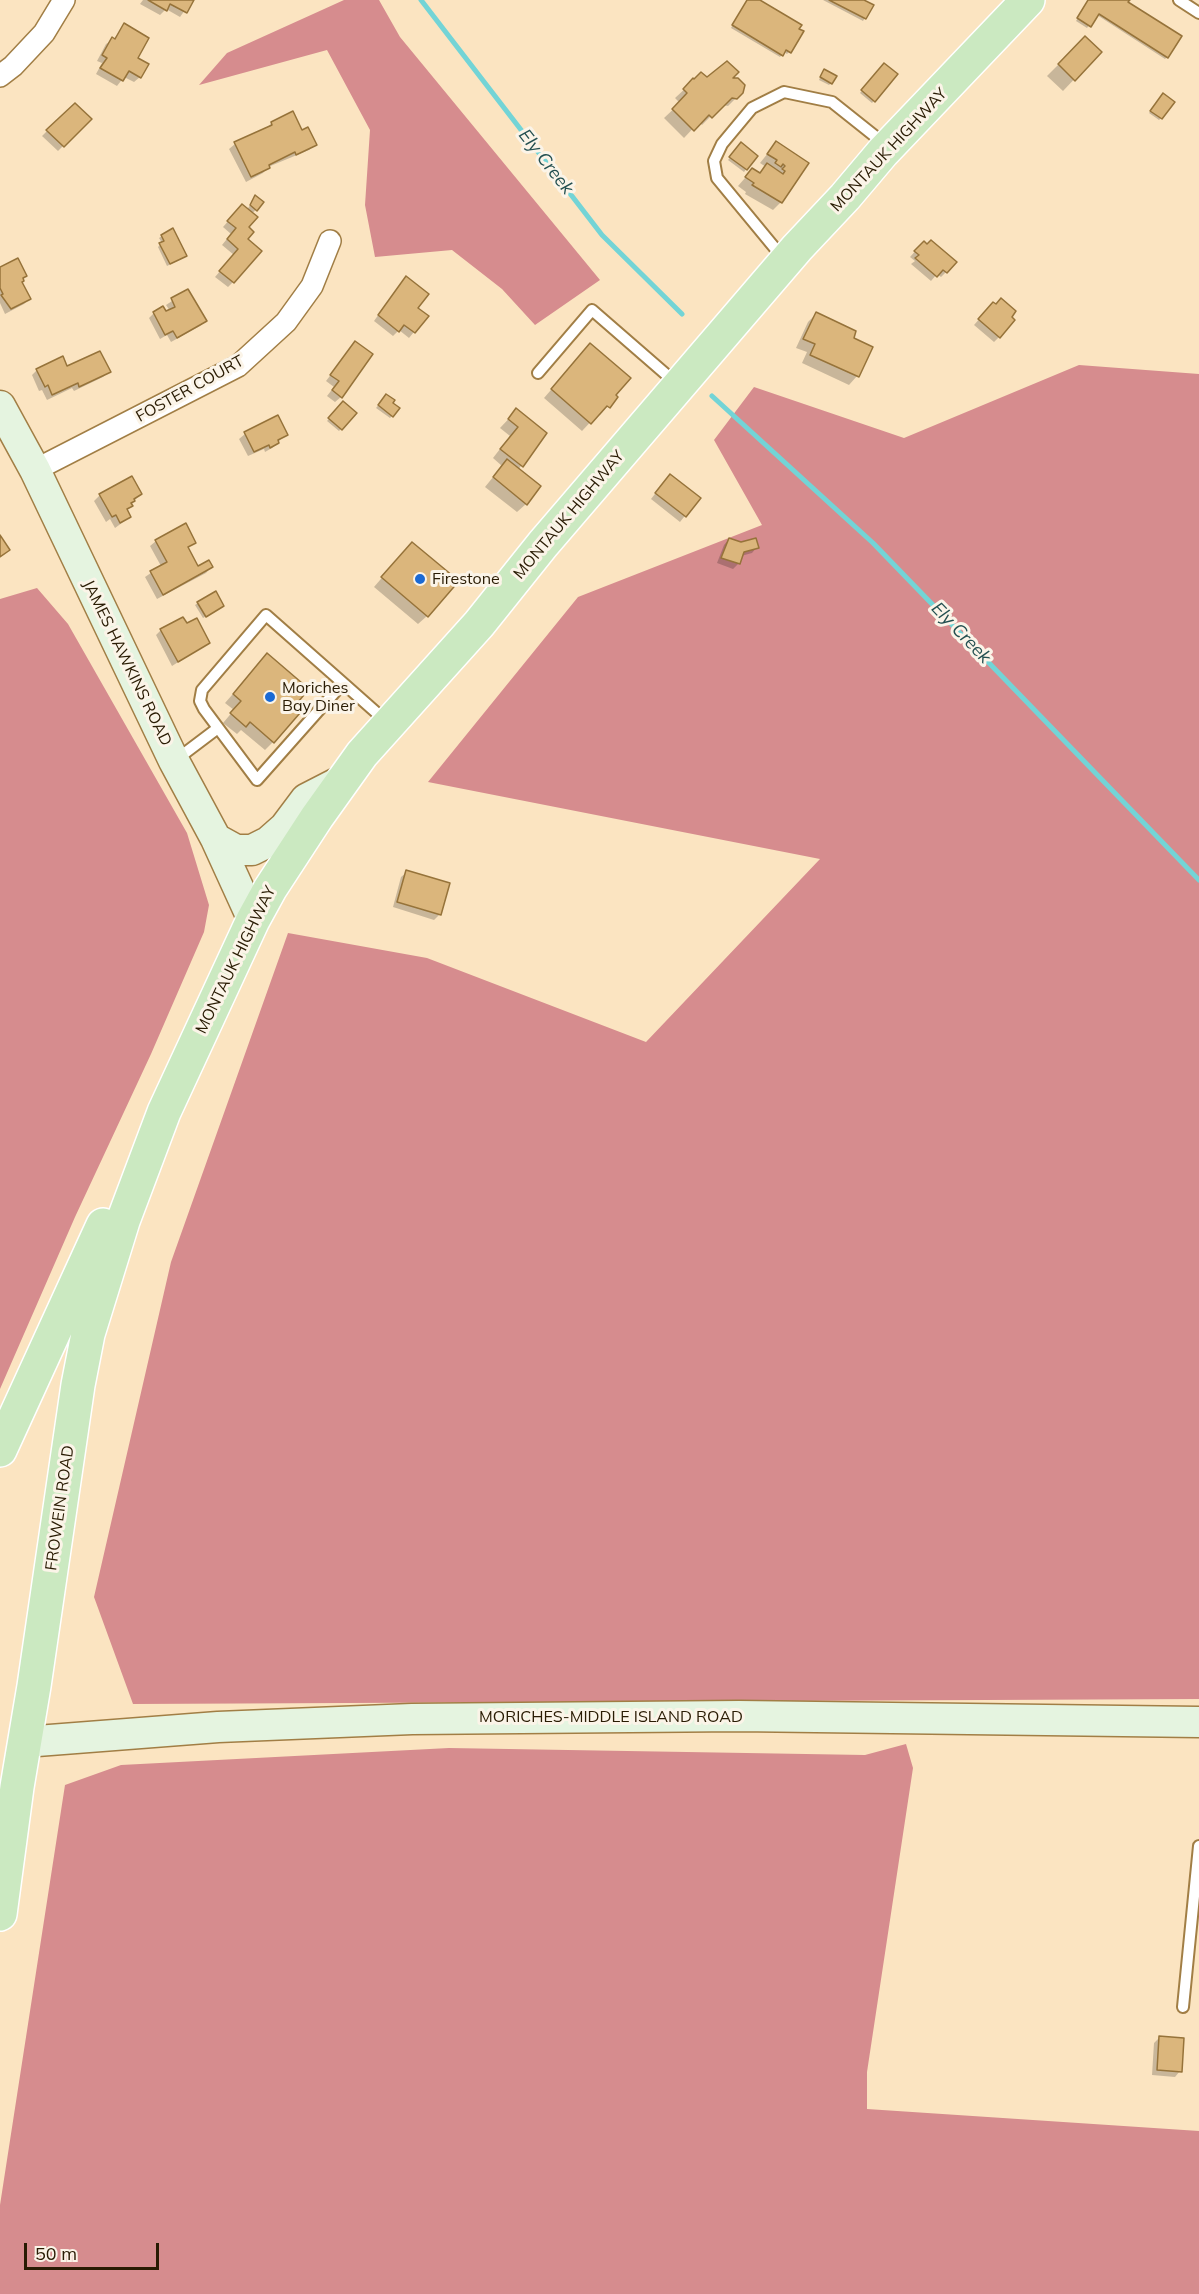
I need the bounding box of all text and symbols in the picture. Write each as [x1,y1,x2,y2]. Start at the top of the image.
street label: MONTAUK HIGHWAY [827,84,951,216]
water label: Ely Creek [514,125,578,199]
street label: FOSTER COURT [133,351,247,427]
street label: MONTAUK HIGHWAY [510,447,628,583]
place label: Firestone [432,569,500,589]
marker: Firestone [413,572,427,586]
street label: JAMES HAWKINS ROAD [78,577,176,749]
water label: Ely Creek [927,598,995,668]
place label: Moriches Bay Diner [282,678,355,716]
marker: Moriches Bay Diner [263,690,277,704]
street label: MONTAUK HIGHWAY [192,883,280,1037]
street label: FROWEIN ROAD [42,1444,78,1572]
street label: MORICHES-MIDDLE ISLAND ROAD [479,1707,743,1727]
scale bar [27,2231,162,2269]
text: 50 m [35,2242,77,2265]

